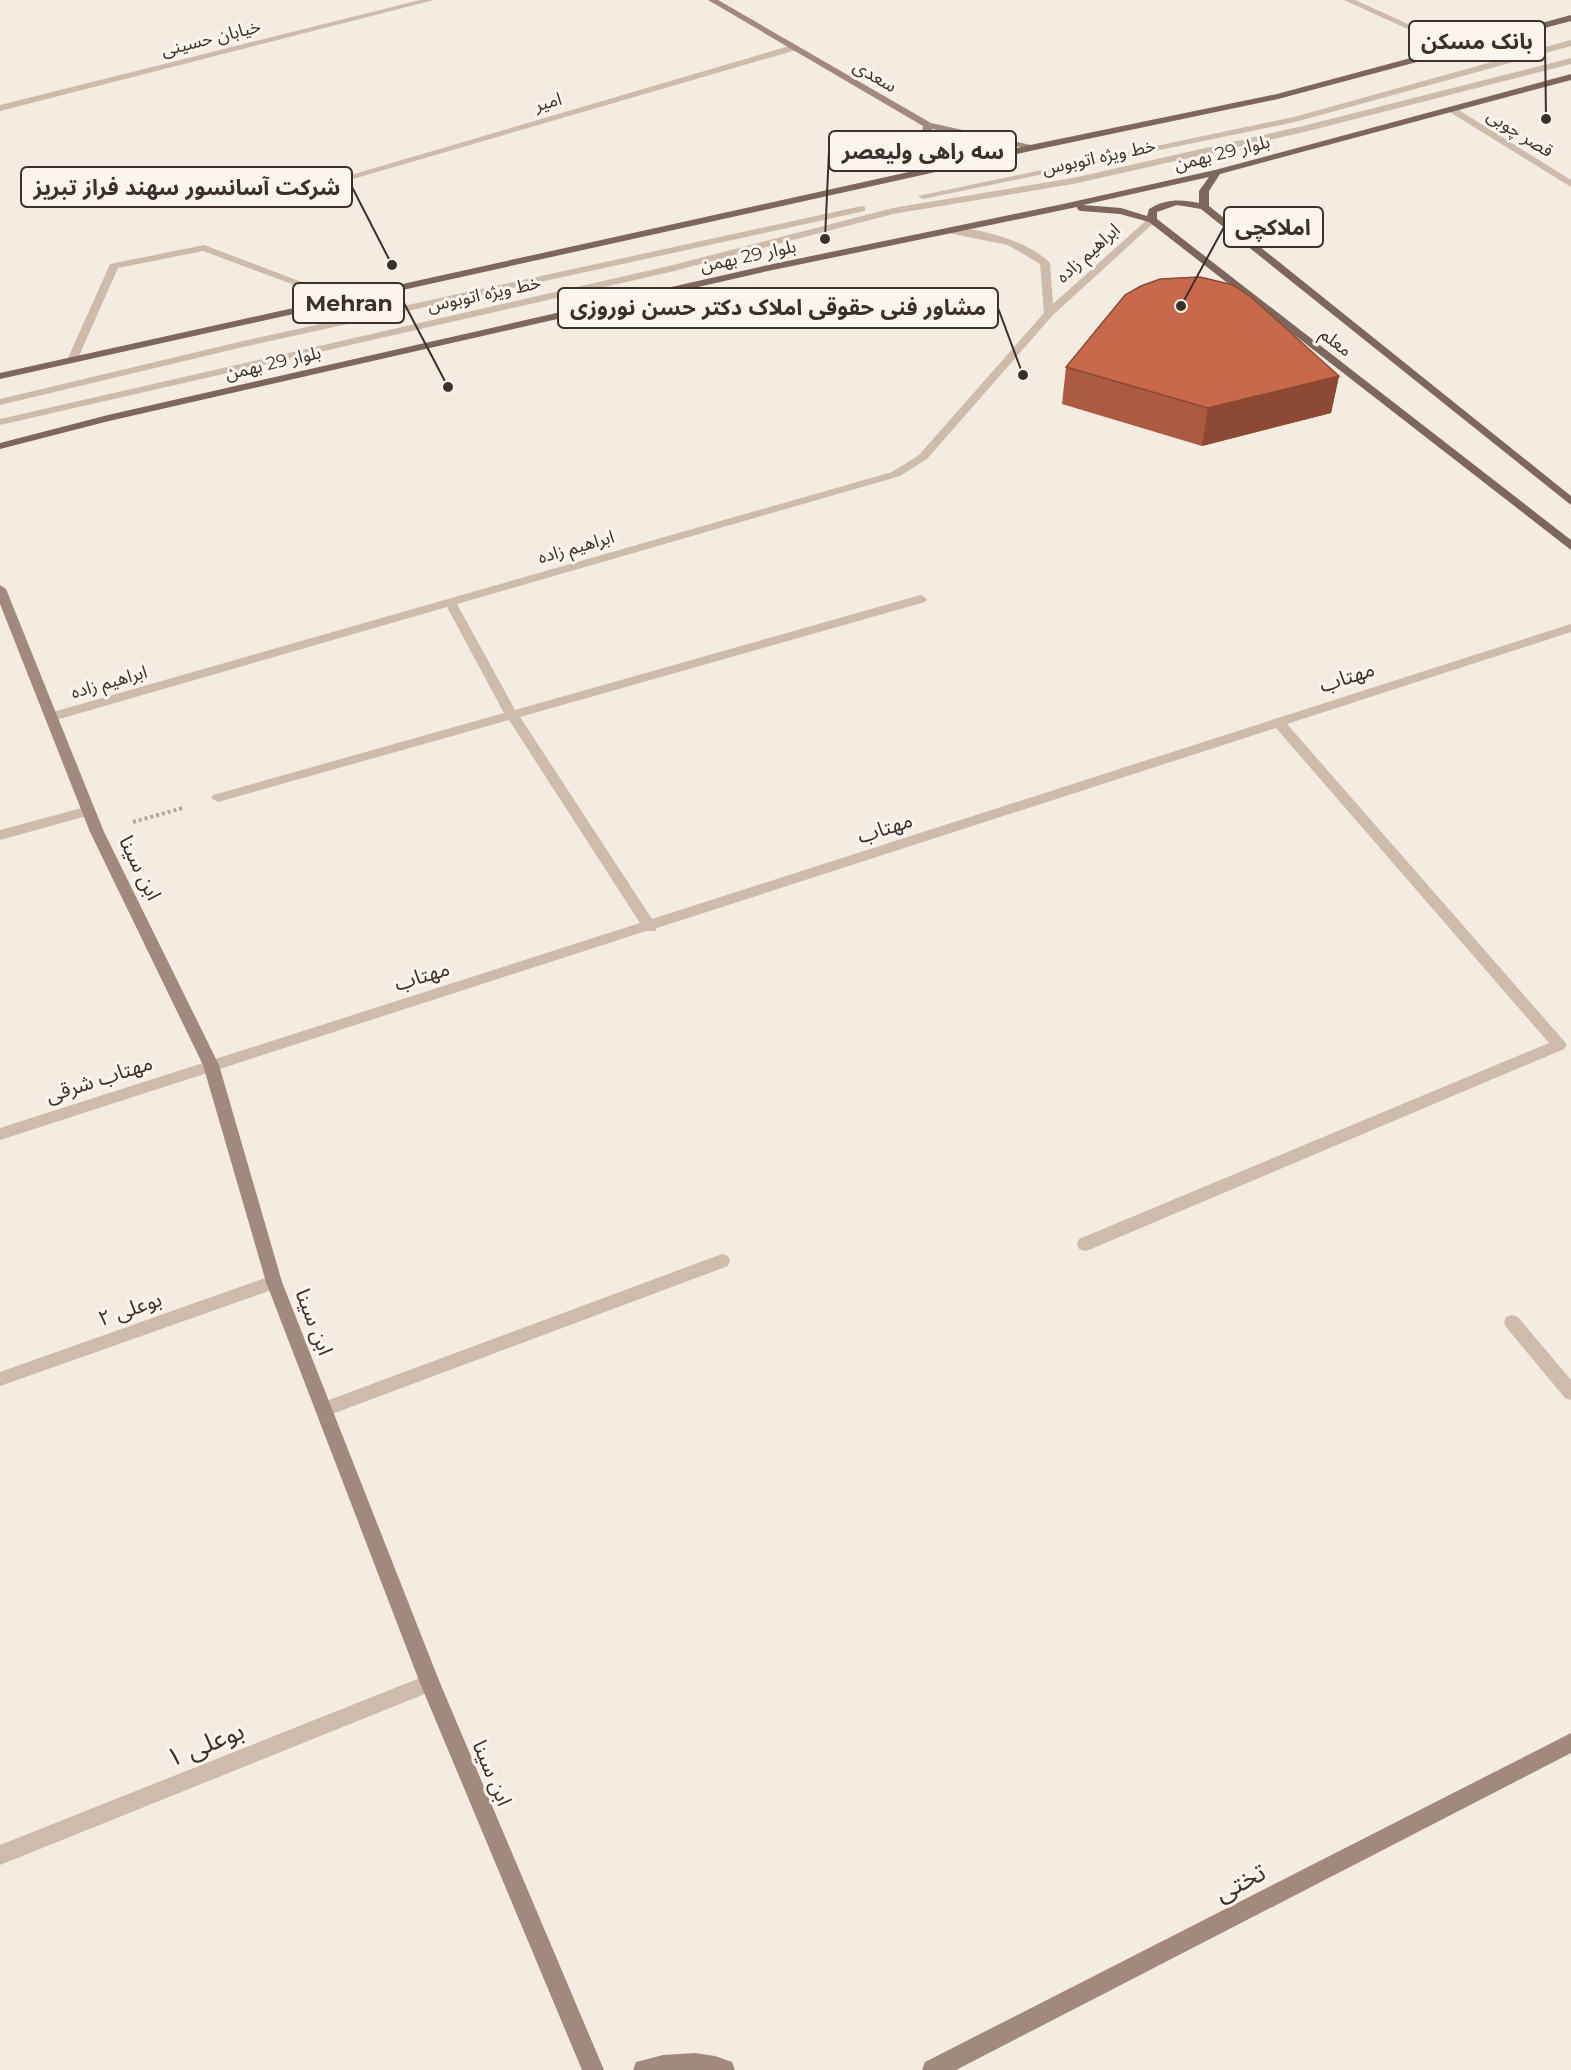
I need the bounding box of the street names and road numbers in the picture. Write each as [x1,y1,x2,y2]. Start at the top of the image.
street label: خیابان حسینی [159,15,263,61]
street label: سعدی [849,55,901,97]
street label: امیر [531,88,564,117]
street label: قصر چوبی [1483,104,1557,162]
street label: بلوار 29 بهمن [1172,130,1272,176]
street label: خط ویژه اتوبوس [1040,134,1158,180]
street label: ابراهیم زاده [1052,219,1126,289]
street label: بلوار 29 بهمن [698,235,798,277]
street label: خط ویژه اتوبوس [425,271,543,317]
street label: معلم [1314,323,1356,363]
street label: بلوار 29 بهمن [223,341,323,385]
street label: ابراهیم زاده [535,526,617,570]
street label: مهتاب [1316,656,1378,697]
street label: ابراهیم زاده [68,661,150,705]
street label: مهتاب [854,807,916,848]
street label: ابن سینا [114,831,167,904]
street label: مهتاب [391,955,453,996]
street label: مهتاب شرقی [42,1049,155,1108]
street label: ابن سینا [290,1285,339,1359]
street label: بوعلی ۲ [95,1286,165,1331]
street label: بوعلی ۱ [161,1714,249,1774]
street label: ابن سینا [467,1736,517,1809]
street label: تختى [1209,1856,1271,1908]

